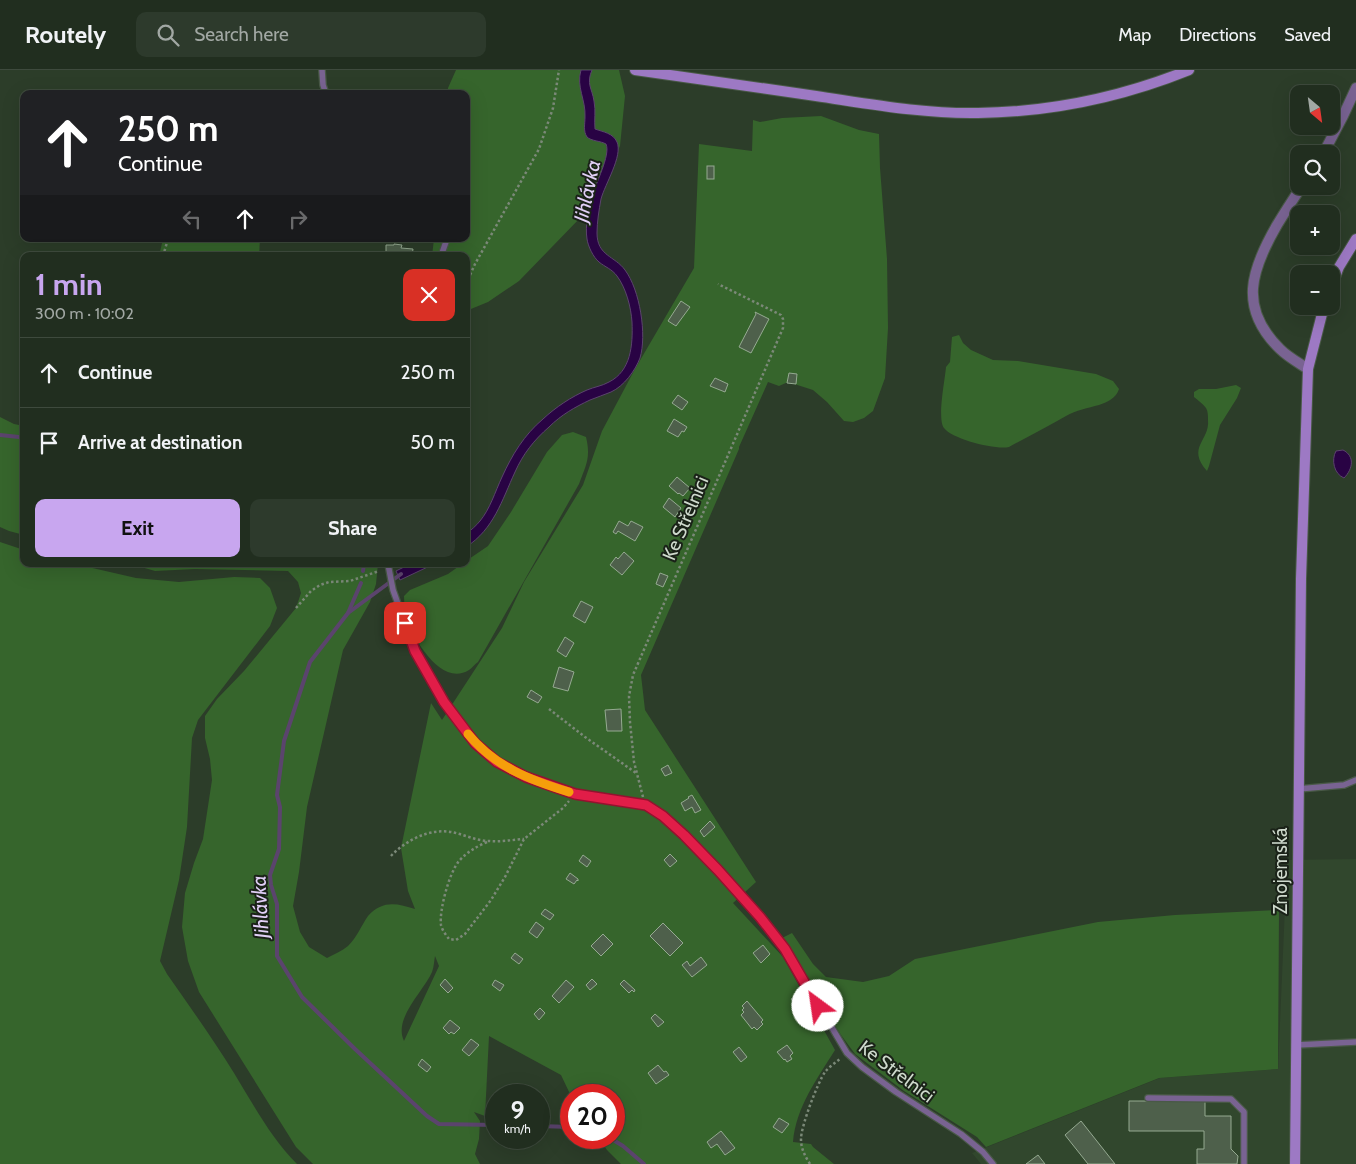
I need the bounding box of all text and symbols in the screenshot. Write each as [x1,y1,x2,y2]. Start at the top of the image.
search box [136,12,486,57]
text: Routely [25,20,106,49]
icon: search [154,21,182,49]
text: Search here [194,23,289,46]
text: Map [1118,24,1151,46]
text: Directions [1179,24,1256,46]
text: Saved [1284,24,1331,46]
north arrow [1290,85,1340,135]
map controls [1290,85,1340,315]
text: 250 m [118,107,218,150]
icon: ahead [35,110,100,175]
button: search [1290,145,1340,195]
text: Continue [118,150,203,177]
water label: Jihlávka [568,158,605,226]
icon: left [178,205,206,233]
icon: ahead [231,205,259,233]
icon: right [284,205,312,233]
button: + [1290,205,1340,255]
button: − [1290,265,1340,315]
text: 1 min [35,266,103,303]
button: close [403,269,455,321]
text: 300 m · 10:02 [35,304,134,323]
icon: ahead [35,359,63,387]
text: Continue [78,361,152,384]
text: 250 m [401,361,455,384]
icon: arrive [35,429,63,457]
text: Arrive at destination [78,431,242,454]
text: 50 m [411,431,455,454]
street label: Ke Střelnici [658,473,713,564]
button: Exit [35,499,240,557]
button: Share [250,499,455,557]
pin [384,602,426,644]
icon: arrive [391,609,419,637]
street label: Znojemská [1269,828,1292,914]
water label: Jihlávka [246,875,274,941]
position arrow [791,979,843,1031]
street label: Ke Střelnici [854,1035,939,1107]
speed limit sign: 20 [560,1084,625,1149]
text: 9 [510,1095,525,1125]
text: km/h [504,1121,531,1136]

